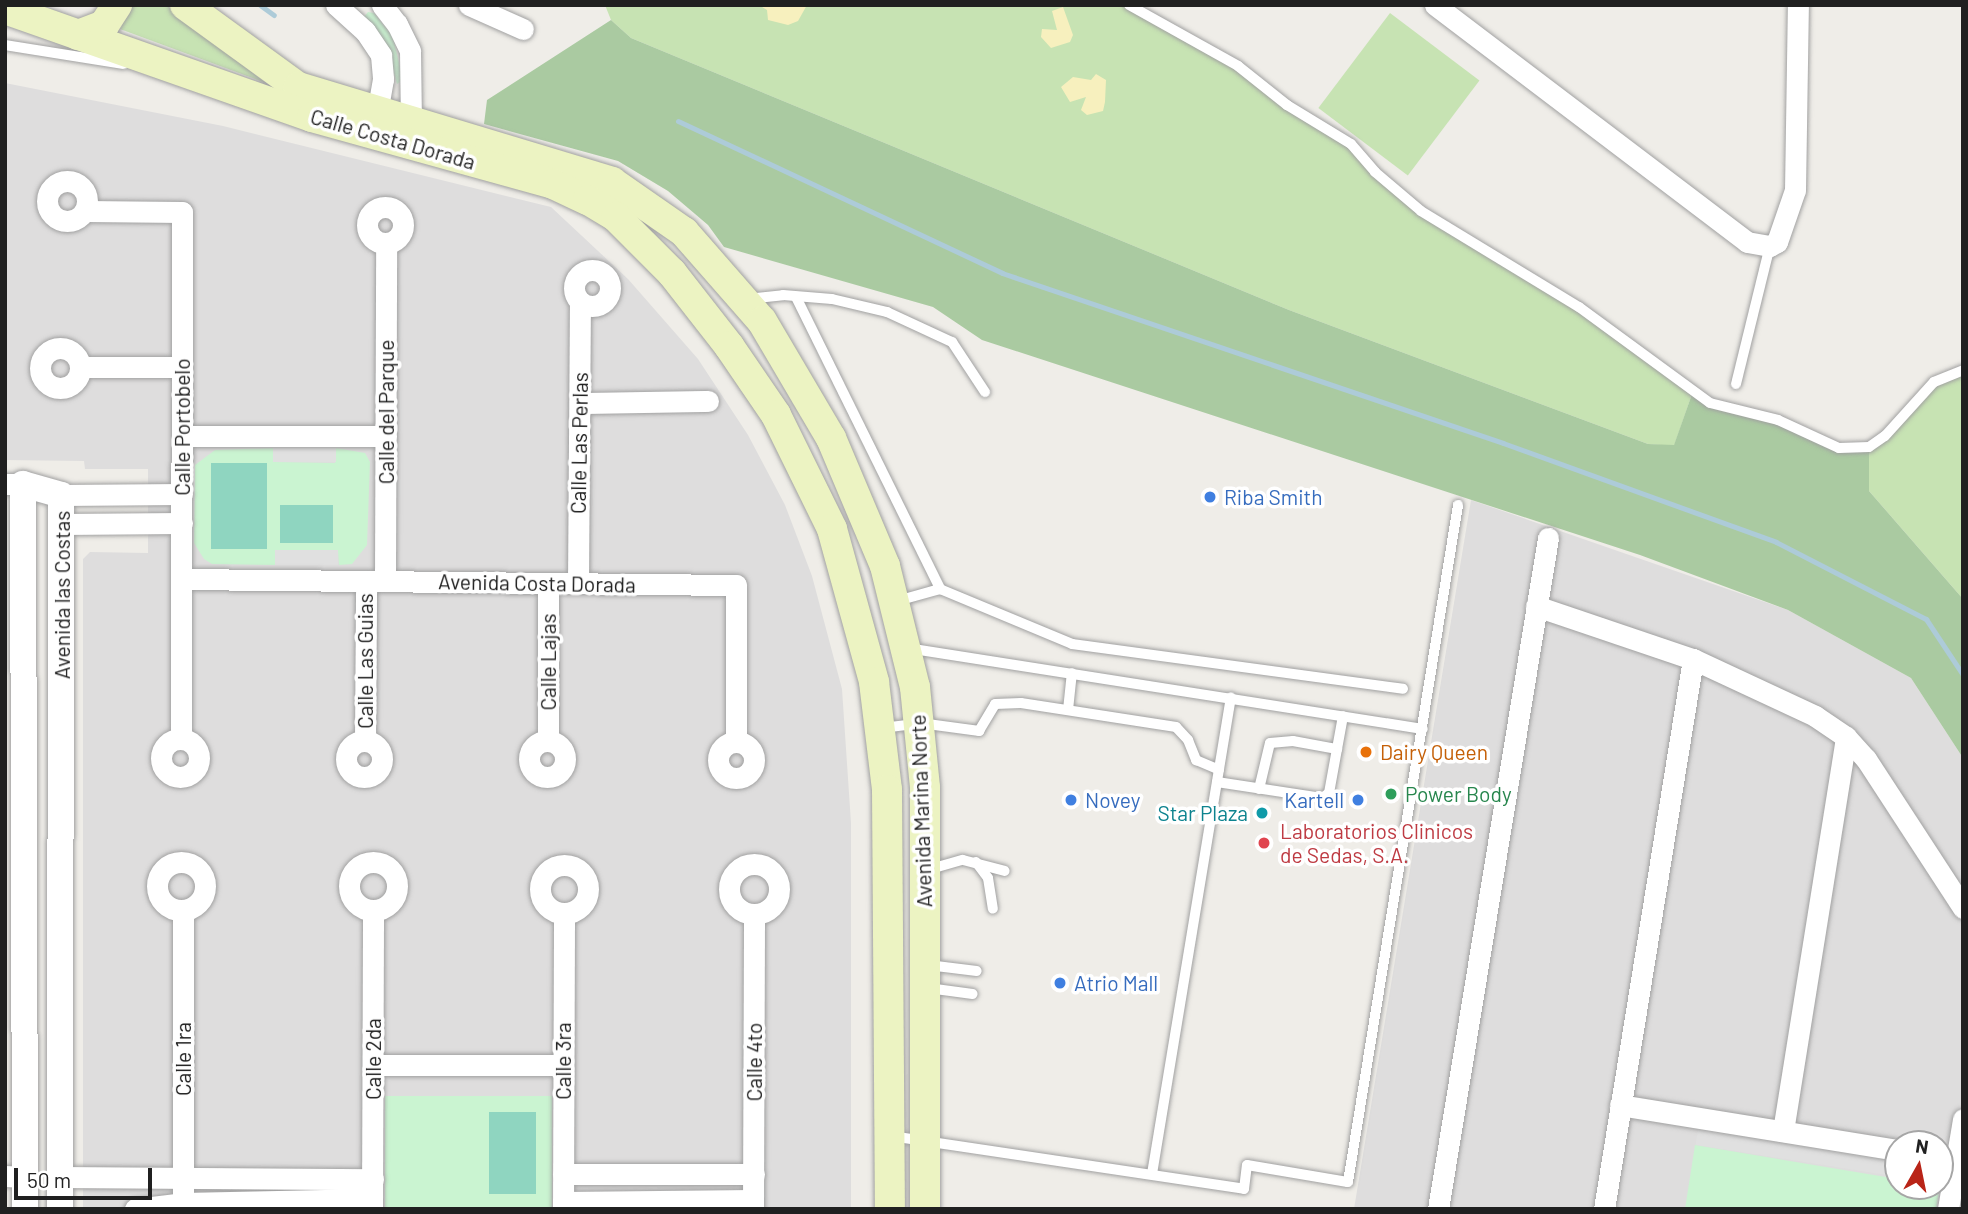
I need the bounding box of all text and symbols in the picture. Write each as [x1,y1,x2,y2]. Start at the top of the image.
street label: Calle Costa Dorada [308,103,478,175]
street label: Calle del Parque [373,340,399,484]
street label: Calle Portobelo [169,358,195,496]
street label: Calle Las Perlas [565,372,593,514]
place label: Riba Smith [1224,484,1323,510]
marker: Riba Smith [1202,489,1218,505]
street label: Avenida las Costas [49,511,75,679]
street label: Avenida Costa Dorada [438,569,636,597]
street label: Calle Las Guias [352,593,378,729]
street label: Calle Lajas [535,613,561,711]
street label: Avenida Marina Norte [905,714,937,908]
place label: Dairy Queen [1380,739,1488,765]
marker: Dairy Queen [1358,744,1374,760]
place label: Power Body [1405,781,1512,807]
marker: Power Body [1383,786,1399,802]
place label: Novey [1085,787,1140,813]
place label: Kartell [1284,787,1344,813]
marker: Novey [1063,792,1079,808]
marker: Kartell [1350,792,1366,808]
place label: Star Plaza [1157,800,1248,826]
marker: Star Plaza [1254,805,1270,821]
place label: Laboratorios Clinicos de Sedas, S.A. [1280,818,1473,868]
marker: Laboratorios Clinicos de Sedas, S.A. [1254,833,1274,853]
place label: Atrio Mall [1074,970,1158,996]
marker: Atrio Mall [1052,975,1068,991]
street label: Calle 2da [360,1018,386,1100]
street label: Calle 1ra [170,1022,196,1096]
street label: Calle 3ra [550,1022,576,1100]
street label: Calle 4to [741,1023,767,1101]
north arrow [1884,1130,1954,1200]
text: N [1914,1133,1930,1158]
scale bar [18,1154,156,1198]
text: 50 m [27,1167,71,1192]

